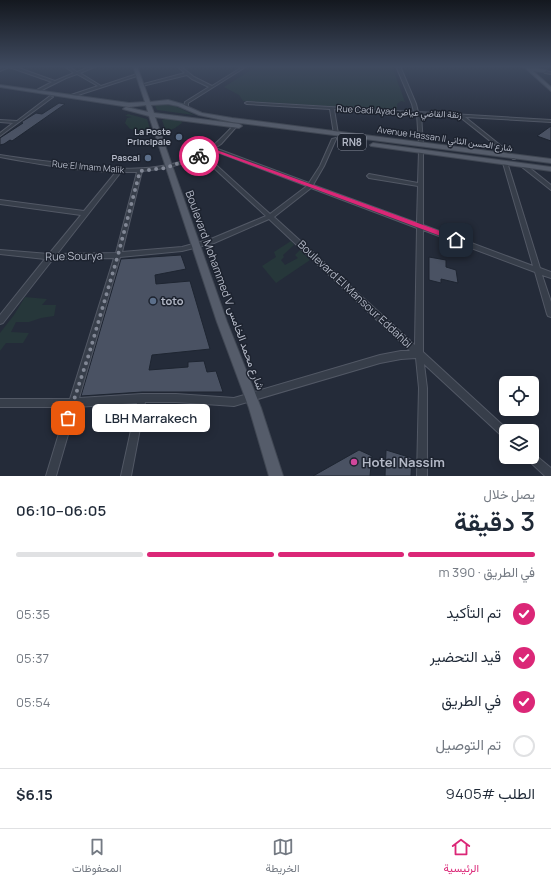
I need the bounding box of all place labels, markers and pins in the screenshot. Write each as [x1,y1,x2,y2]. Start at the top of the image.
place label: La Poste Principale [127,125,172,148]
marker: La Poste Principale [174,132,184,142]
place label: Pascal [112,151,140,164]
marker: Pascal [143,153,153,163]
pin [439,223,473,257]
place label: toto [161,293,184,308]
marker: toto [148,296,158,306]
pin [51,401,85,435]
callout: LBH Marrakech [92,404,210,432]
place label: Hotel Nassim [362,453,445,471]
marker: Hotel Nassim [349,457,359,467]

